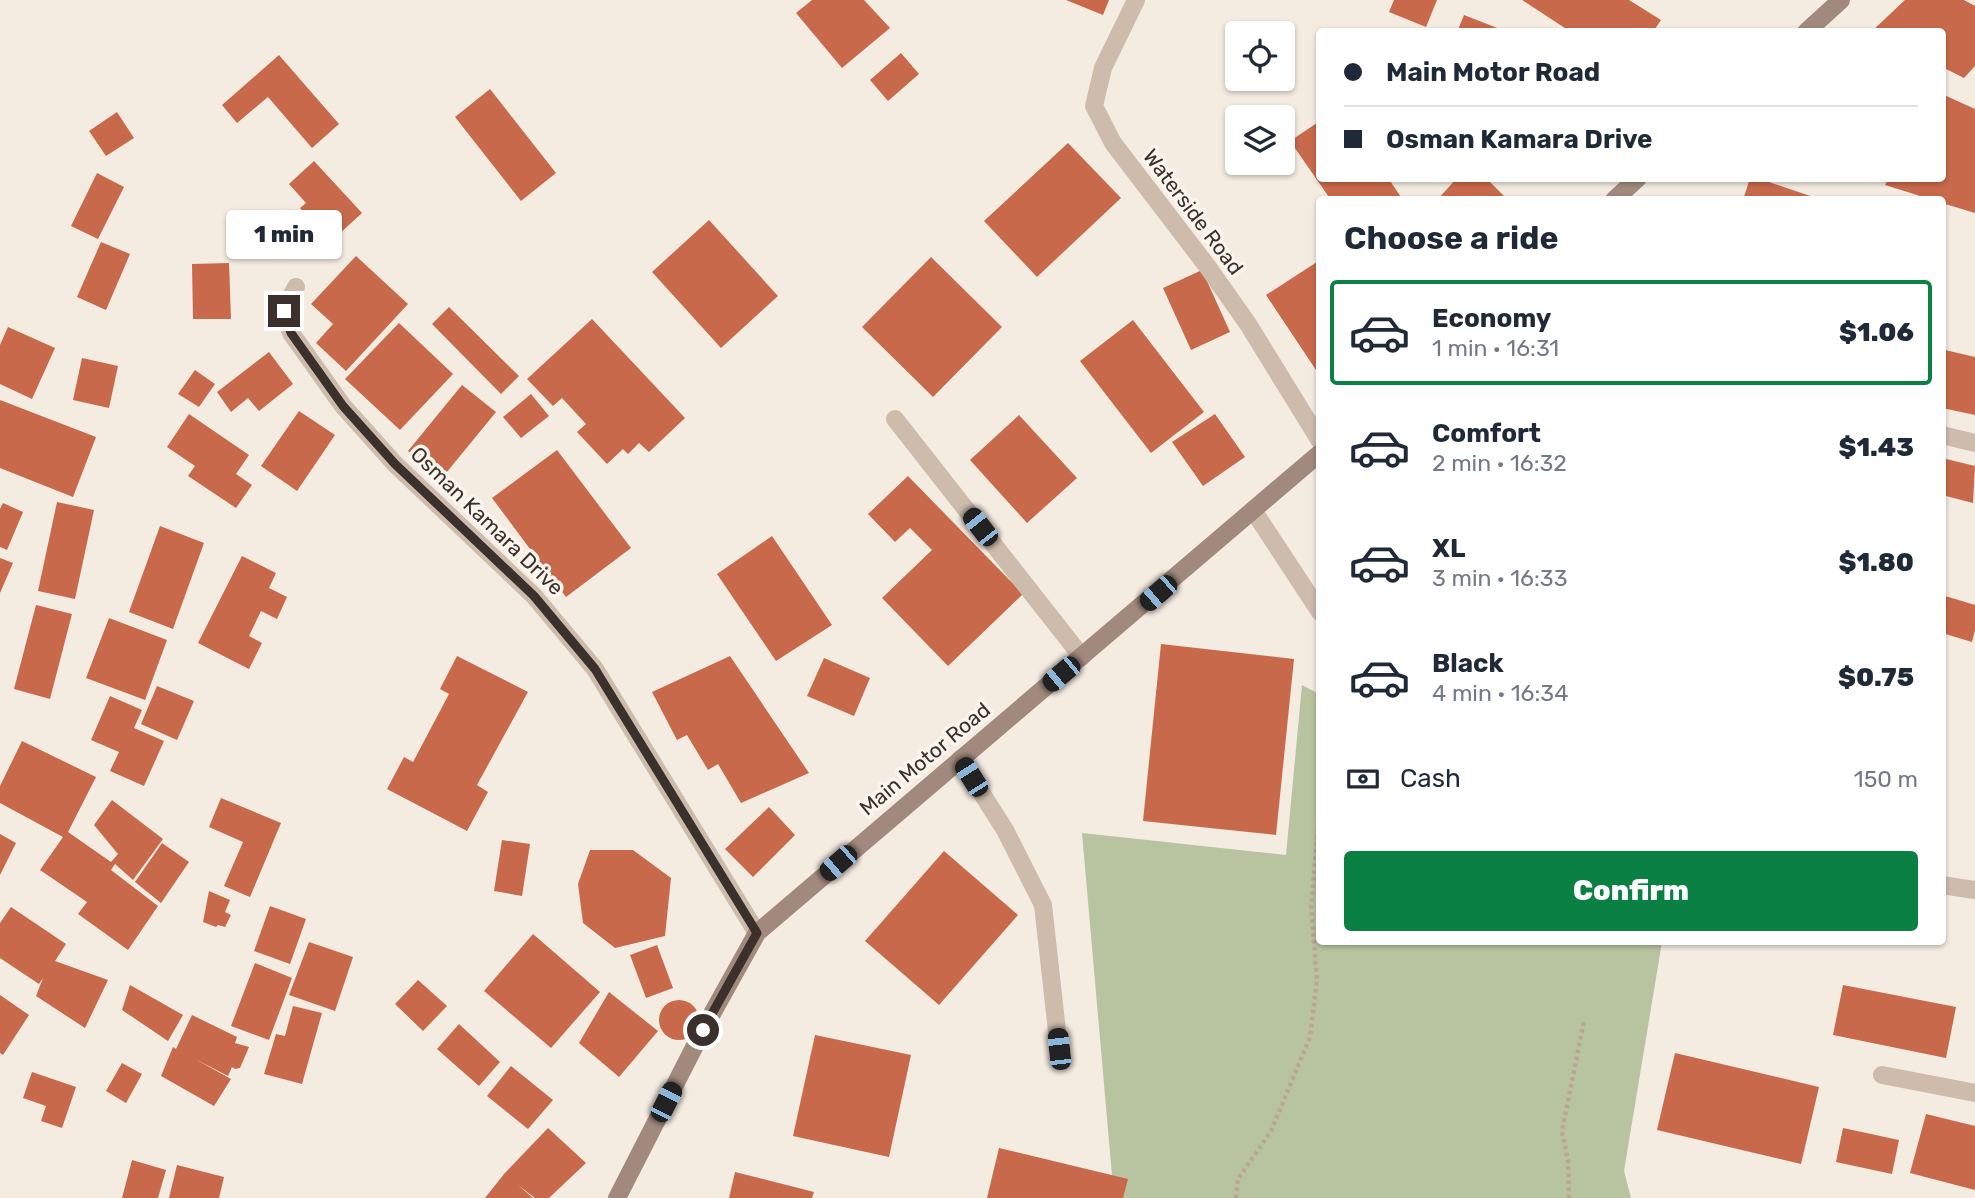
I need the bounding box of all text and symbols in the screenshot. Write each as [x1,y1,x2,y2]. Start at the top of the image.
map controls [1225,21,1295,175]
button: locate [1225,21,1295,91]
text: Main Motor Road [1386,57,1600,88]
button: layers [1225,105,1295,175]
text: Osman Kamara Drive [1386,124,1653,155]
street label: Waterside Road [1138,144,1249,279]
callout: 1 min [226,210,342,258]
text: Choose a ride [1344,219,1558,257]
text: 1 min [254,220,314,248]
route end [268,295,300,327]
icon: car [1348,301,1411,364]
text: Economy [1432,303,1551,334]
text: $1.06 [1839,317,1914,348]
text: 1 min · 16:31 [1432,334,1559,362]
icon: car [1348,416,1411,479]
text: Comfort [1432,418,1541,449]
text: $1.43 [1839,432,1914,463]
street label: Osman Kamara Drive [406,441,569,600]
text: 2 min · 16:32 [1432,449,1567,477]
car [959,504,1002,550]
icon: car [1348,531,1411,594]
text: XL [1432,533,1465,564]
text: $1.80 [1838,547,1914,578]
text: 3 min · 16:33 [1432,564,1568,592]
car [1136,571,1181,615]
icon: car [1348,646,1411,709]
text: Black [1432,648,1504,679]
car [1039,652,1084,696]
text: $0.75 [1838,662,1914,693]
text: 4 min · 16:34 [1432,679,1568,707]
street label: Main Motor Road [854,697,995,820]
car [951,754,992,800]
icon: cash [1344,760,1382,798]
text: Cash [1400,763,1461,794]
text: 150 m [1854,765,1918,793]
car [816,841,861,885]
button: Confirm [1344,851,1918,931]
route start [687,1014,719,1046]
car [1047,1027,1072,1071]
car [648,1079,685,1125]

